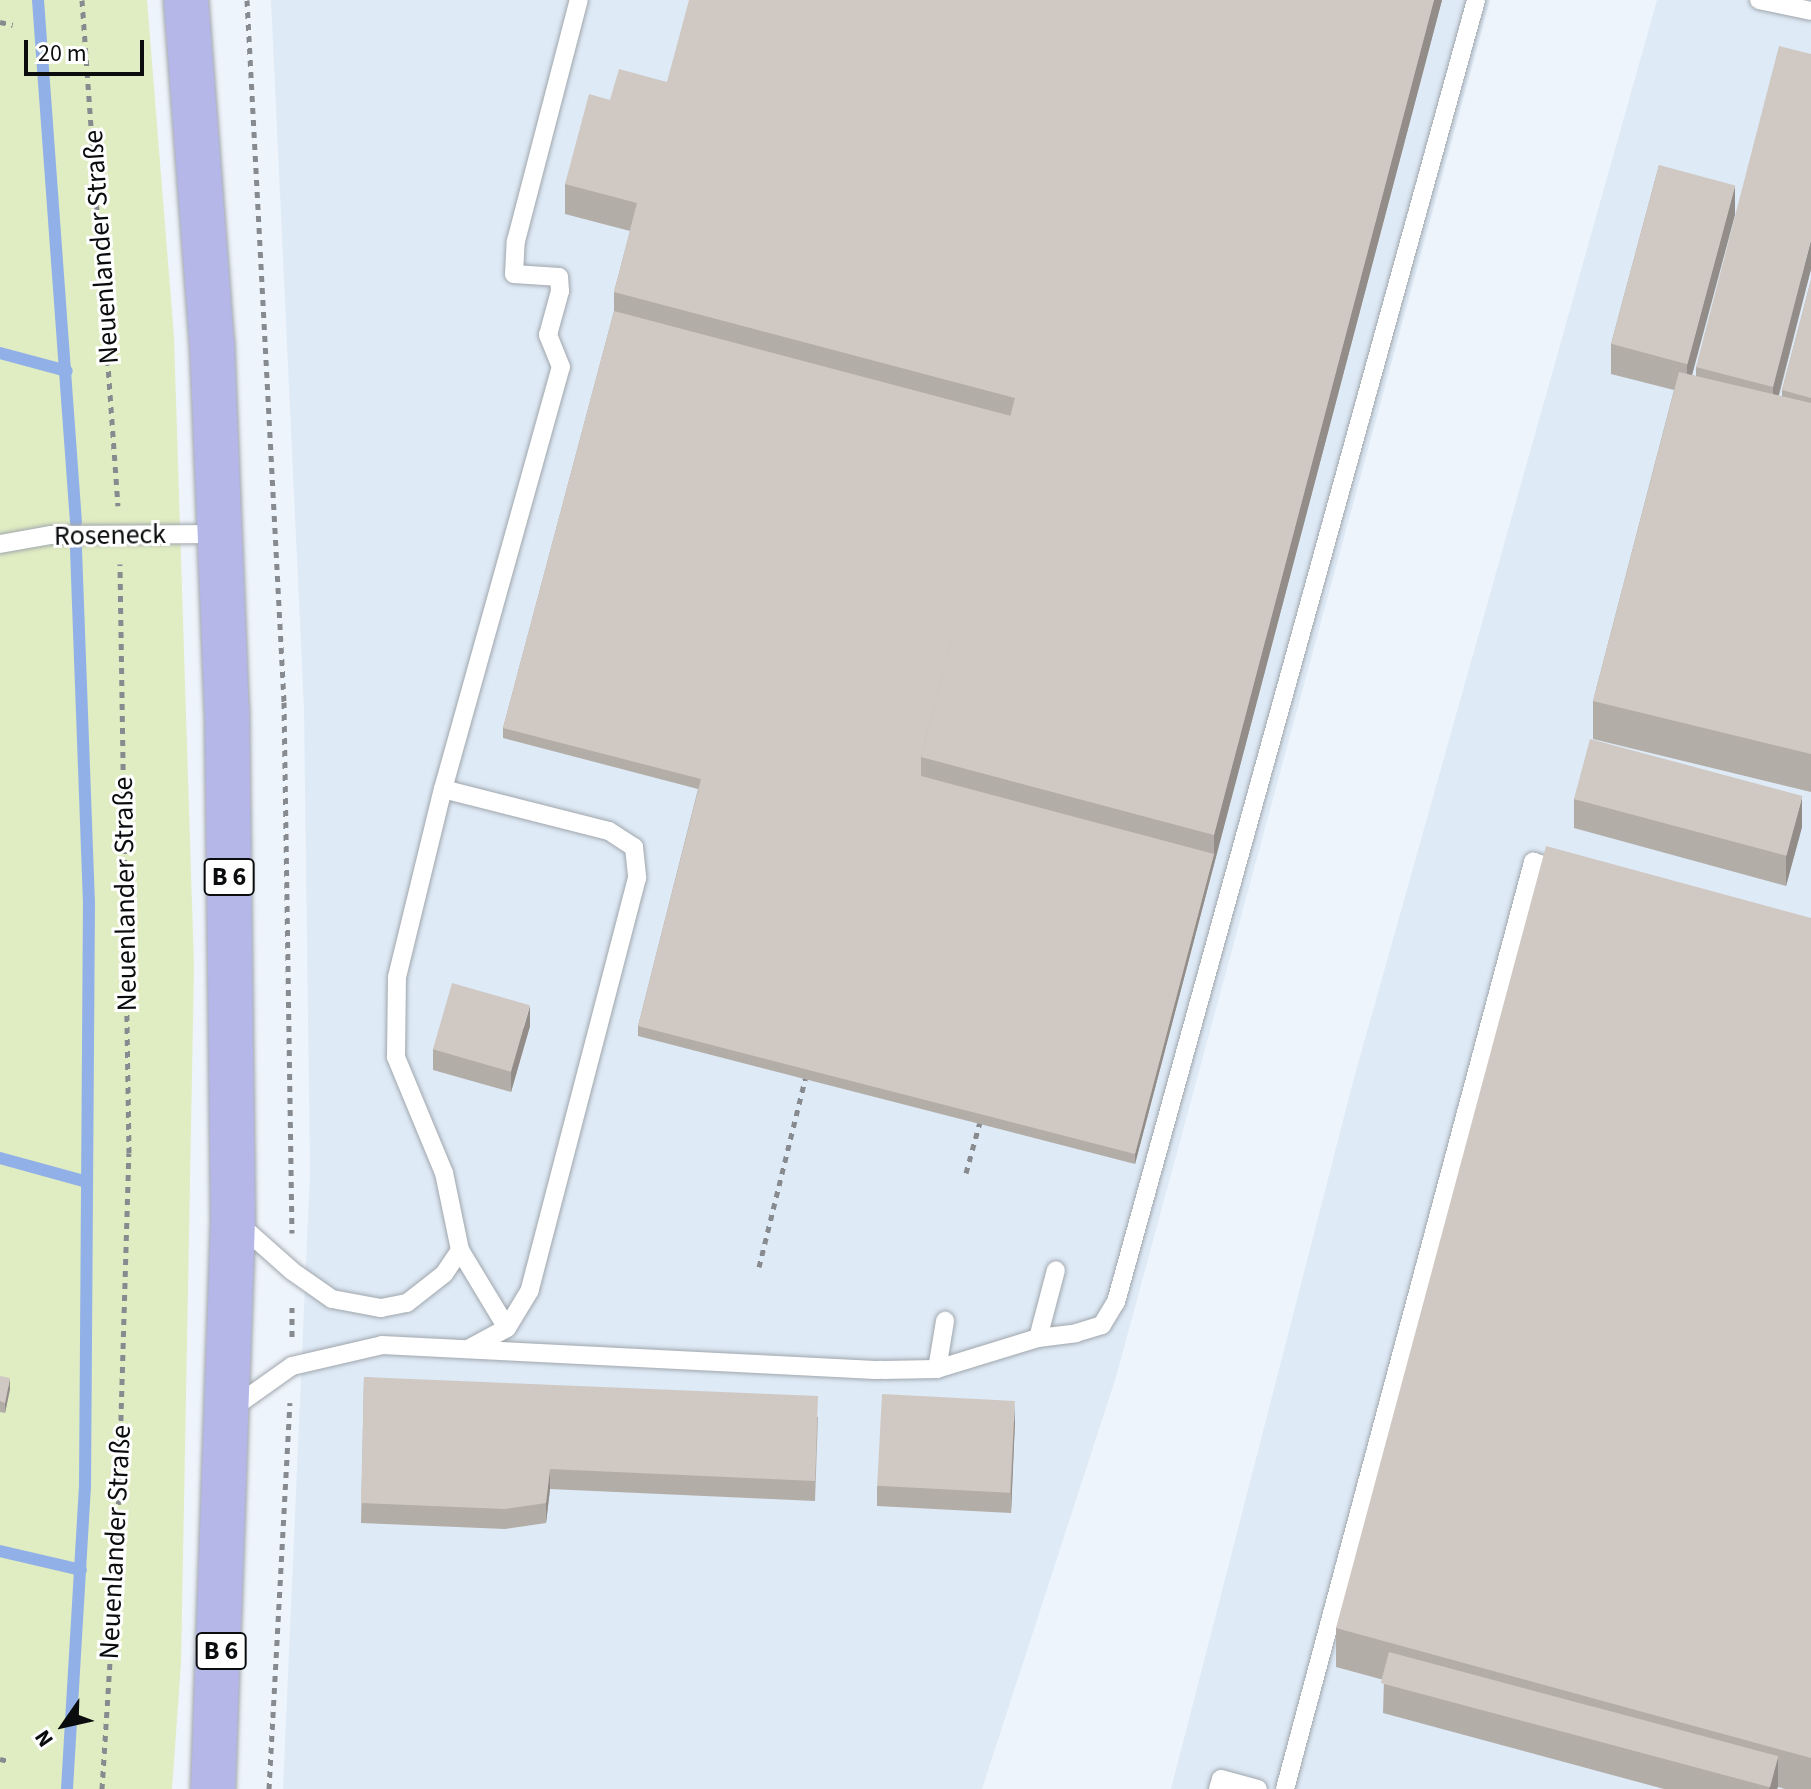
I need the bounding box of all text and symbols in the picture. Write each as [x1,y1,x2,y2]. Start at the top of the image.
scale bar [28,24,148,74]
text: 20 m [38,36,87,71]
street label: Neuenlander Straße [76,129,126,365]
street label: Roseneck [54,517,166,553]
street label: Neuenlander Straße [106,776,144,1012]
road number: B 6 [203,855,255,899]
street label: Neuenlander Straße [92,1424,138,1660]
road number: B 6 [195,1629,247,1673]
north arrow [24,1685,104,1765]
text: N [27,1723,61,1753]

